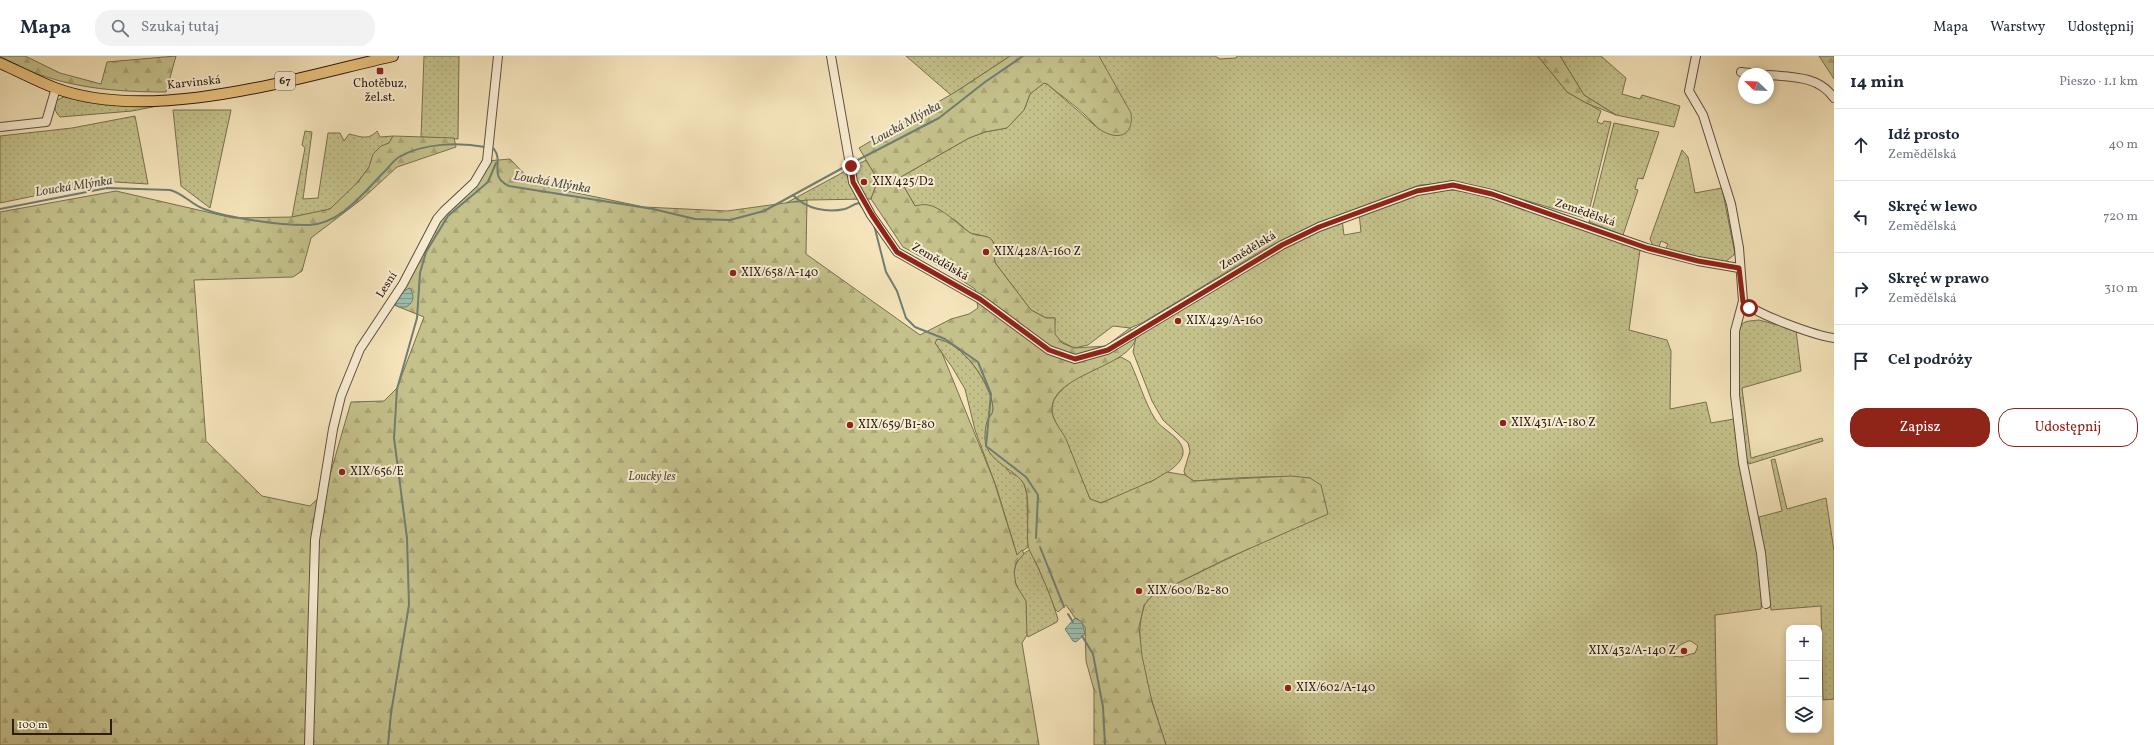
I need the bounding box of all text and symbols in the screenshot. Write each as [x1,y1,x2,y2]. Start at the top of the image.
search box [95,10,375,46]
text: Mapa [20,15,71,41]
icon: search [109,17,131,39]
text: Szukaj tutaj [141,17,219,38]
text: Mapa [1933,18,1968,37]
text: Warstwy [1990,18,2045,37]
text: Udostępnij [2067,18,2134,37]
marker: Chotěbuz, žel.st. [375,66,385,76]
north arrow [1738,68,1774,104]
text: 14 min [1850,71,1904,94]
street label: Karvinská [166,72,222,94]
road number: 67 [275,72,295,90]
text: Pieszo · 1.1 km [2059,73,2138,91]
place label: Chotěbuz, žel.st. [353,76,407,106]
water label: Loucká Mlýnka [867,97,945,151]
text: Idź prosto [1888,125,1960,146]
icon: ahead [1850,134,1872,156]
text: 40 m [2109,136,2138,154]
text: Zemědělská [1888,146,1957,164]
route end [842,157,860,175]
water label: Loucká Mlýnka [512,167,592,199]
water label: Loucká Mlýnka [34,172,114,202]
place label: XIX/425/D2 [872,174,934,190]
marker: XIX/425/D2 [859,177,869,187]
street label: Zemědělská [1552,195,1618,231]
text: Skręć w lewo [1888,197,1977,218]
icon: left [1850,206,1872,228]
text: 720 m [2103,208,2138,226]
text: Zemědělská [1888,218,1957,236]
street label: Zemědělská [1217,228,1279,274]
street label: Zemědělská [909,239,971,285]
place label: XIX/428/A-160 Z [994,244,1081,260]
marker: XIX/428/A-160 Z [981,247,991,257]
place label: XIX/658/A-140 [741,265,818,281]
street label: Lesní [373,268,401,301]
marker: XIX/658/A-140 [728,268,738,278]
text: Skręć w prawo [1888,269,1989,290]
icon: right [1850,278,1872,300]
text: 310 m [2104,280,2138,298]
text: Zemědělská [1888,290,1957,308]
route start [1740,299,1758,317]
place label: XIX/429/A-160 [1186,313,1263,329]
marker: XIX/429/A-160 [1173,316,1183,326]
icon: arrive [1850,350,1872,372]
text: Cel podróży [1888,350,1972,371]
button: Zapisz [1850,408,1990,447]
button: Udostępnij [1998,408,2138,447]
place label: XIX/431/A-180 Z [1511,415,1596,431]
place label: XIX/659/B1-80 [858,417,935,433]
marker: XIX/431/A-180 Z [1498,418,1508,428]
marker: XIX/659/B1-80 [845,420,855,430]
place label: XIX/656/E [350,464,404,480]
marker: XIX/656/E [337,467,347,477]
park label: Loucký les [628,469,676,485]
place label: XIX/600/B2-80 [1147,583,1229,599]
marker: XIX/600/B2-80 [1134,586,1144,596]
map controls [1786,625,1822,733]
button: + [1786,625,1822,661]
place label: XIX/432/A-140 Z [1589,643,1676,659]
marker: XIX/432/A-140 Z [1679,646,1689,656]
button: − [1786,661,1822,697]
place label: XIX/602/A-140 [1296,680,1375,696]
marker: XIX/602/A-140 [1283,683,1293,693]
button: layers [1786,697,1822,733]
scale bar [12,717,112,736]
text: 100 m [18,718,48,733]

